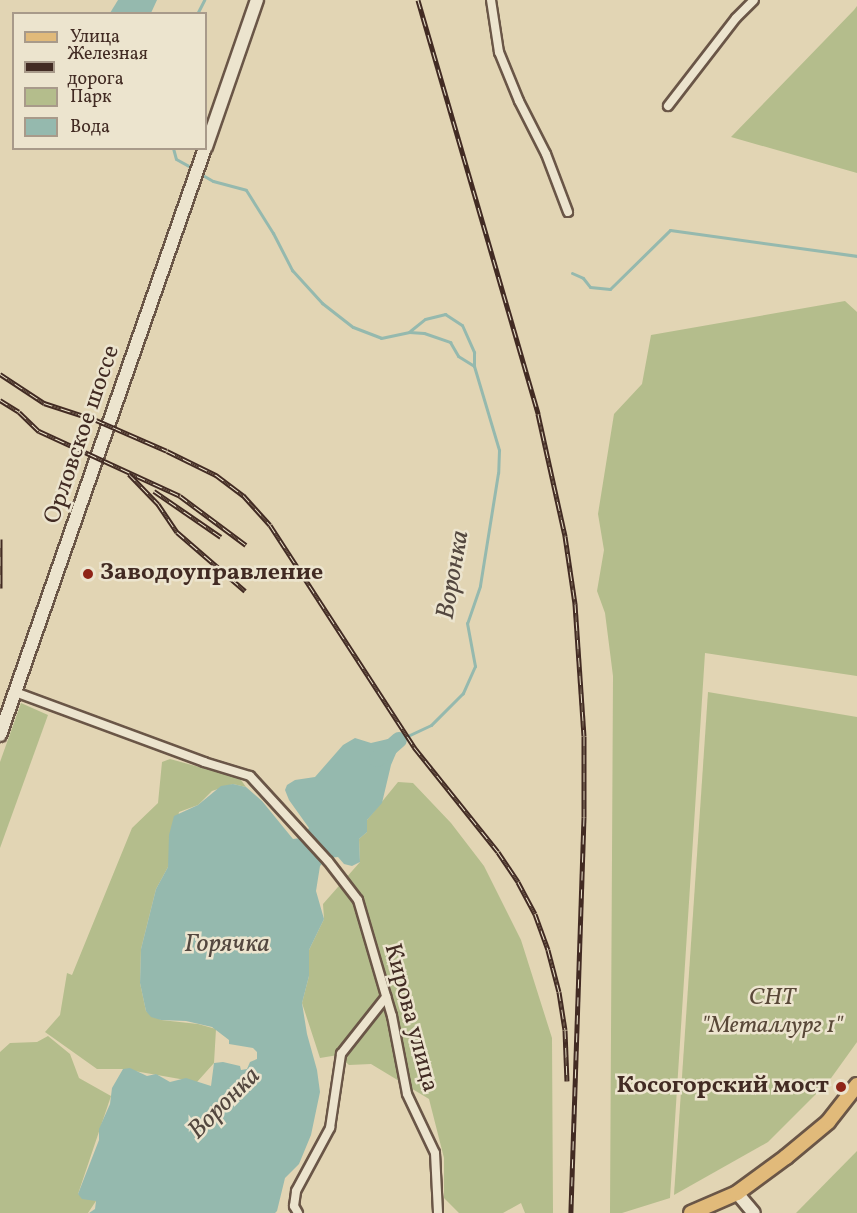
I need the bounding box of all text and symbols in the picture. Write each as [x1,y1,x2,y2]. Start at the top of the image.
legend [12,12,207,150]
text: Улица [70,25,120,50]
text: Железная дорога [67,42,148,92]
text: Парк [70,85,112,110]
text: Вода [70,115,110,140]
street label: Орловское шоссе [39,342,127,528]
water label: Воронка [431,528,477,622]
place label: Заводоуправление [100,560,323,588]
marker: Заводоуправление [81,567,95,581]
water label: Горячка [184,929,270,961]
street label: Кирова улица [376,940,444,1096]
park label: СНТ "Металлург 1" [701,985,843,1041]
water label: Воронка [182,1061,268,1147]
place label: Косогорский мост [617,1073,829,1101]
marker: Косогорский мост [834,1080,848,1094]

